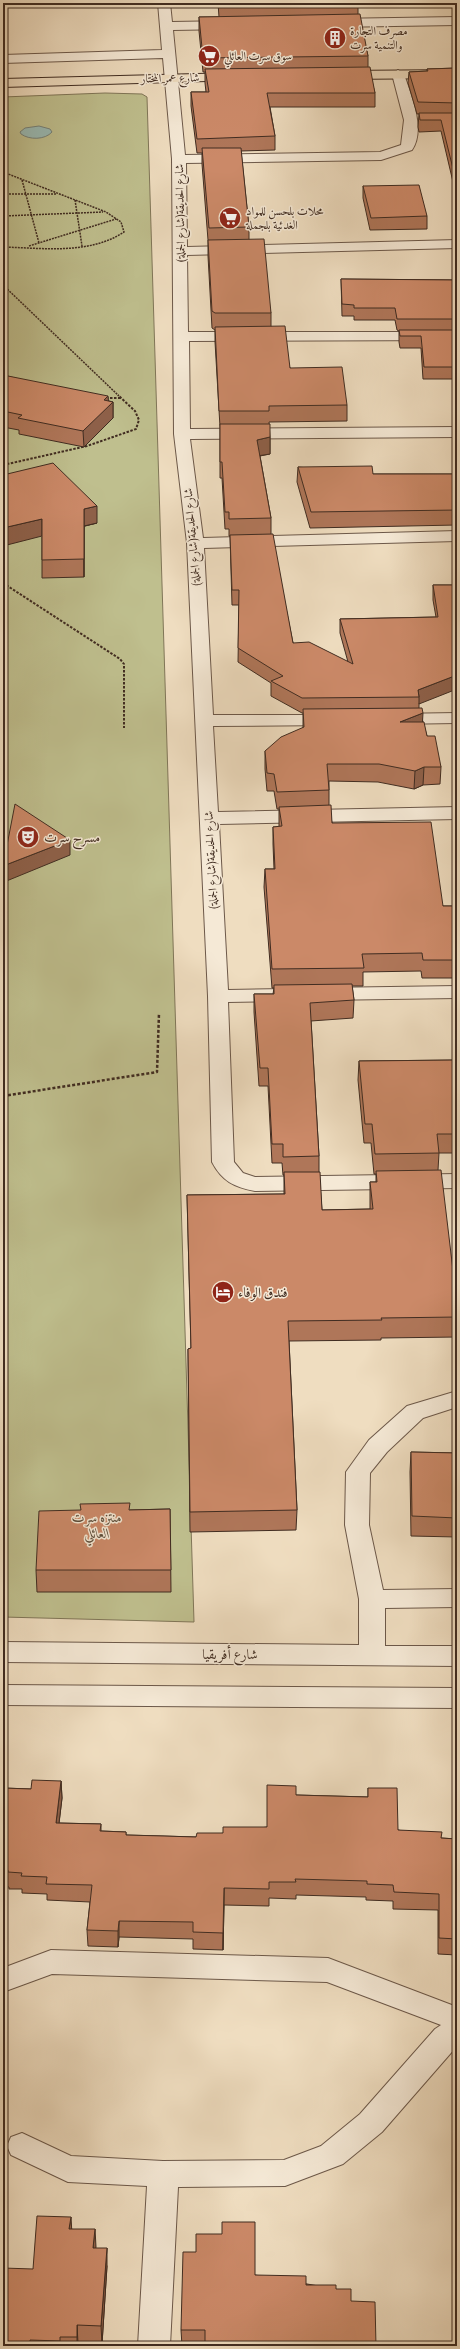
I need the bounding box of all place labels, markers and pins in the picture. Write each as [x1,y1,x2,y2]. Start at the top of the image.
place label: مصرف التجارة والتنمية سرت [350,24,408,54]
building icon: مصرف التجارة والتنمية سرت [322,25,348,51]
supermarket icon: سوق سرت العائلي [196,43,222,69]
place label: سوق سرت العائلي [224,49,292,68]
place label: محلات بلحسن للمواد الغدئية بلجملة [245,204,324,234]
supermarket icon: محلات بلحسن للمواد الغدئية بلجملة [217,205,243,231]
theatre icon: مسرح سرت [15,824,41,850]
place label: مسرح سرت [44,829,100,850]
hotel icon: فندق الوفاء [210,1279,236,1305]
place label: فندق الوفاء [238,1284,288,1303]

